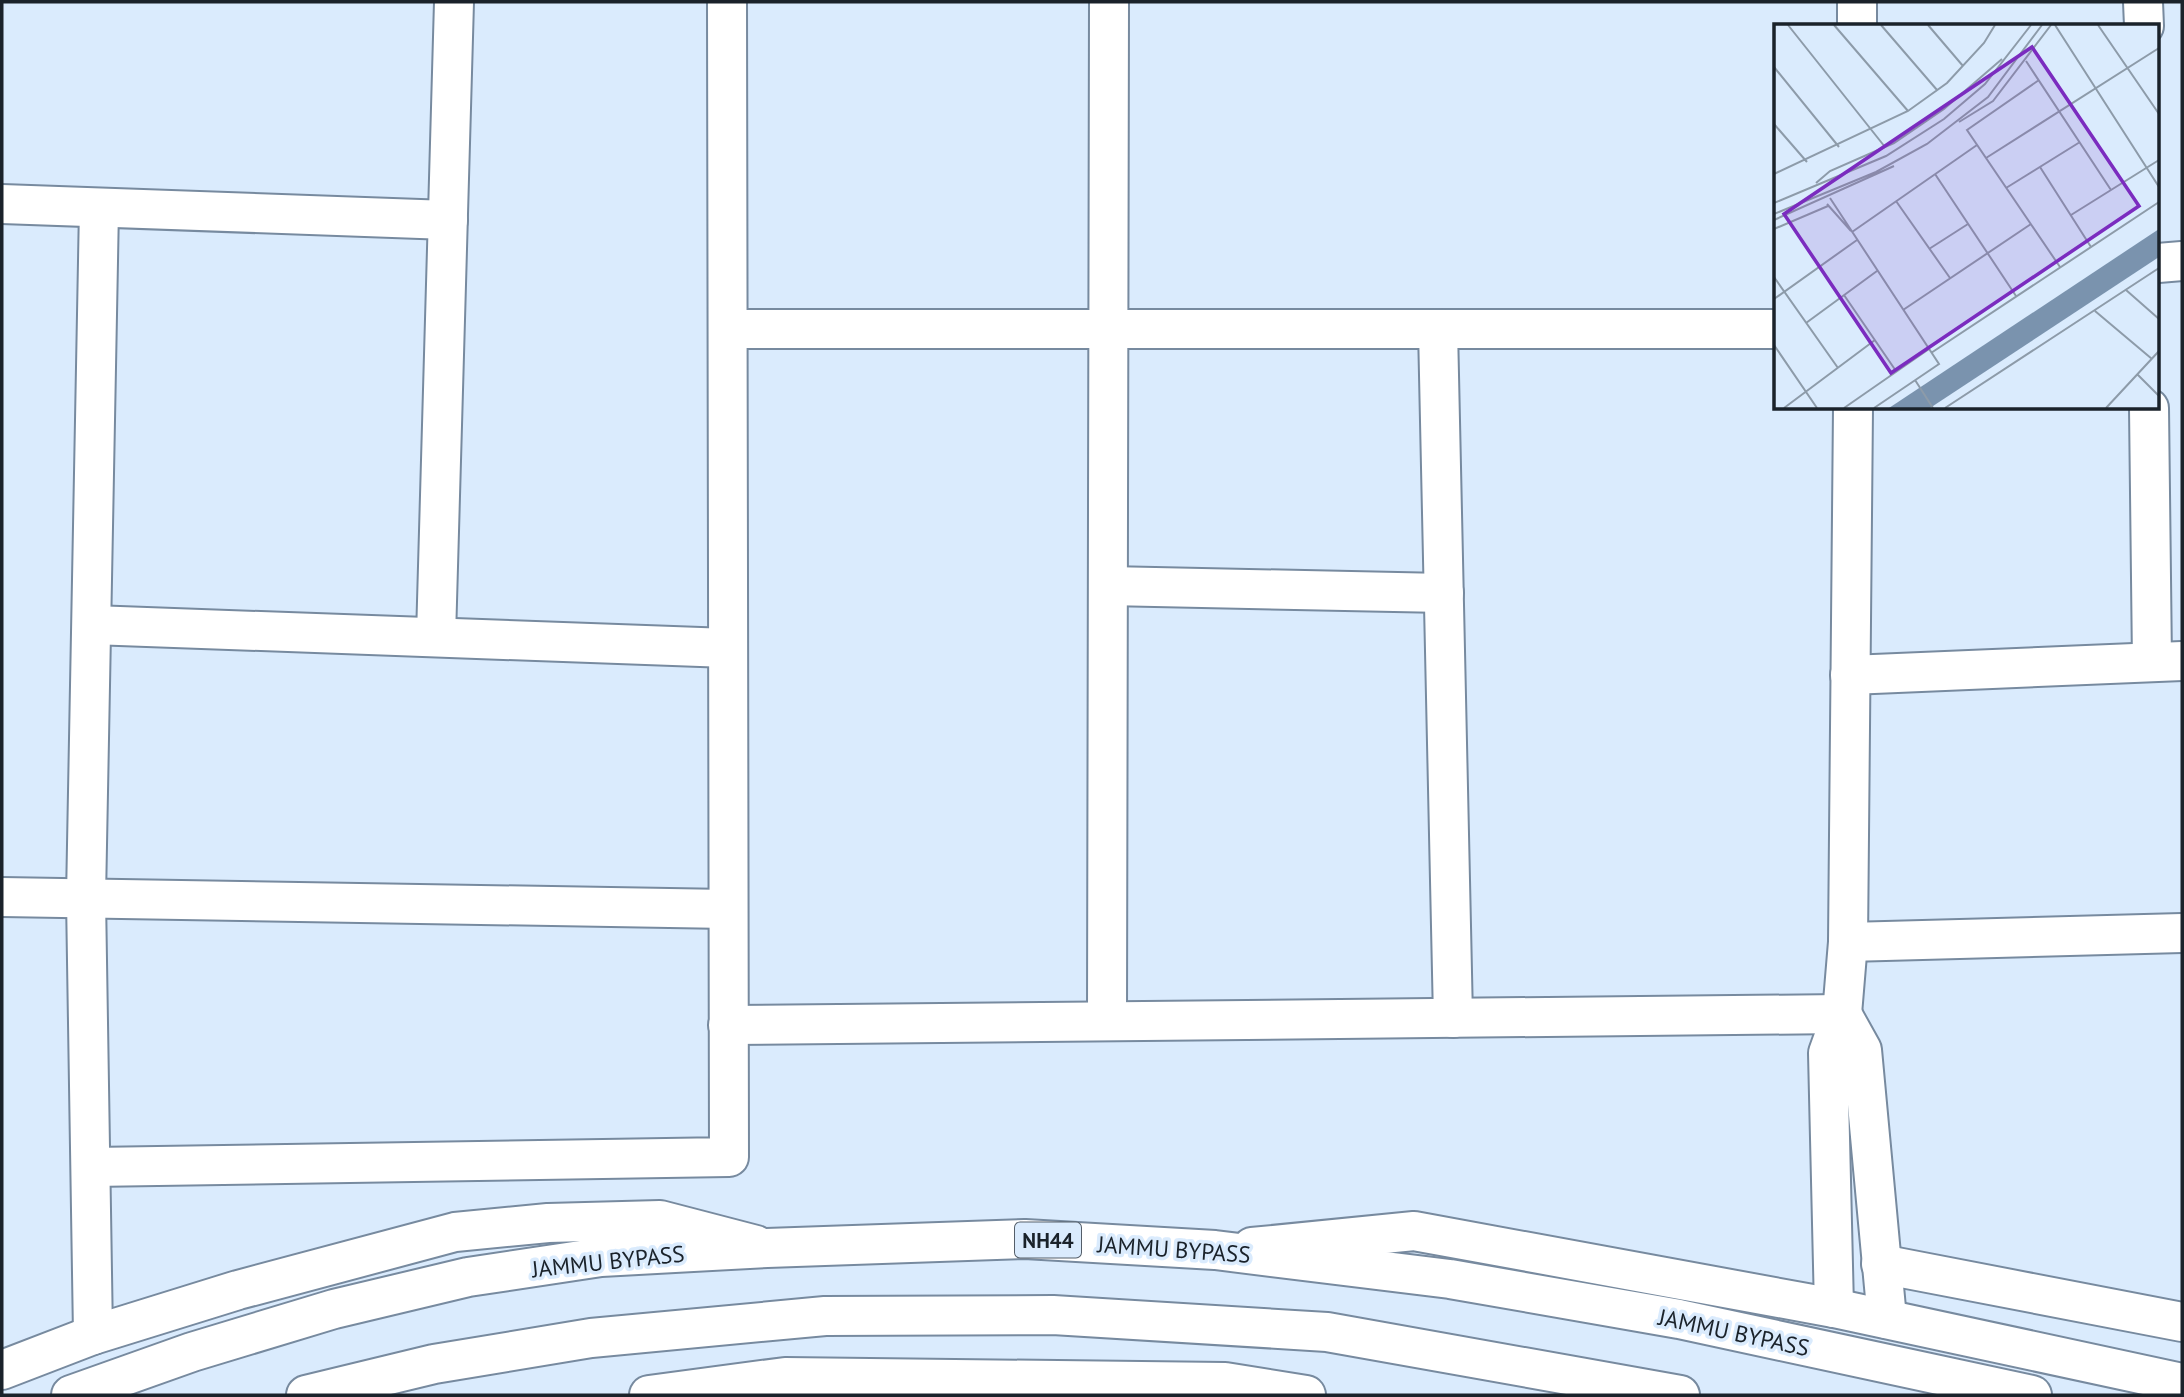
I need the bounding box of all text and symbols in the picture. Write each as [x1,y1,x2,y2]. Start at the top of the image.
inset map [1774,24,2160,410]
road number: NH44 [1015,1222,1081,1258]
street label: JAMMU BYPASS [1096,1229,1251,1269]
street label: JAMMU BYPASS [529,1239,686,1284]
street label: JAMMU BYPASS [1655,1302,1812,1362]

